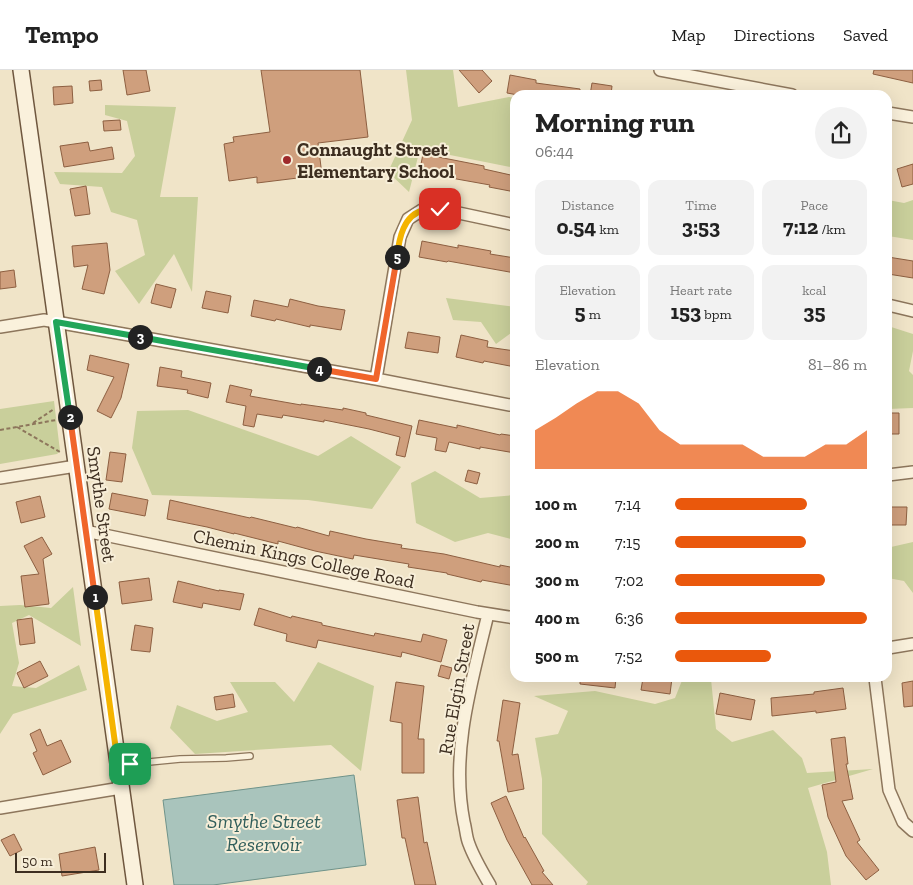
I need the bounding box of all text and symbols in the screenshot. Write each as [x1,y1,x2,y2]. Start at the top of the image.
text: Tempo [25,20,98,49]
text: Map [671,24,706,46]
text: Directions [734,24,815,46]
text: Saved [843,24,888,46]
text: Morning run [535,106,695,139]
button: share [815,107,867,159]
place label: Connaught Street Elementary School [297,138,455,183]
text: 06:44 [535,142,574,161]
marker: Connaught Street Elementary School [281,154,293,166]
pin [419,188,461,230]
icon: check [426,195,454,223]
text: Distance [561,197,614,214]
text: Time [685,197,717,214]
text: Pace [800,197,828,214]
text: 0.54 [556,214,596,239]
text: 3:53 [682,214,720,239]
text: 7:12 [783,214,818,239]
text: km [596,221,619,238]
text: /km [818,221,846,238]
pin: 5 [384,244,410,270]
text: 5 [394,249,401,266]
text: Elevation [559,282,616,299]
text: Heart rate [670,282,732,299]
text: kcal [802,282,826,299]
text: 5 [575,299,586,324]
text: 153 [670,299,701,324]
text: 35 [803,299,825,324]
text: m [586,306,601,323]
text: bpm [701,306,732,323]
pin: 3 [128,324,152,350]
text: 3 [137,329,144,346]
text: Elevation [535,355,600,374]
text: 81–86 m [808,355,867,374]
pin: 4 [306,356,332,382]
text: 4 [316,361,323,378]
pin: 2 [58,404,82,430]
text: 2 [67,409,74,426]
street label: Smythe Street [82,445,121,564]
text: 100 m [535,495,577,514]
text: 7:14 [615,495,641,514]
street label: Chemin Kings College Road [191,524,417,593]
text: 200 m [535,533,579,552]
text: 7:15 [615,533,640,552]
text: 300 m [535,571,579,590]
text: 7:02 [615,571,644,590]
pin: 1 [82,584,108,610]
text: 1 [93,589,98,606]
text: 400 m [535,609,580,628]
text: 6:36 [615,609,643,628]
street label: Rue Elgin Street [434,622,479,757]
text: 500 m [535,647,579,666]
text: 7:52 [615,647,643,666]
pin [109,743,151,785]
icon: arrive [116,750,144,778]
water label: Smythe Street Reservoir [207,809,321,856]
scale bar [15,850,106,873]
text: 50 m [22,853,53,870]

